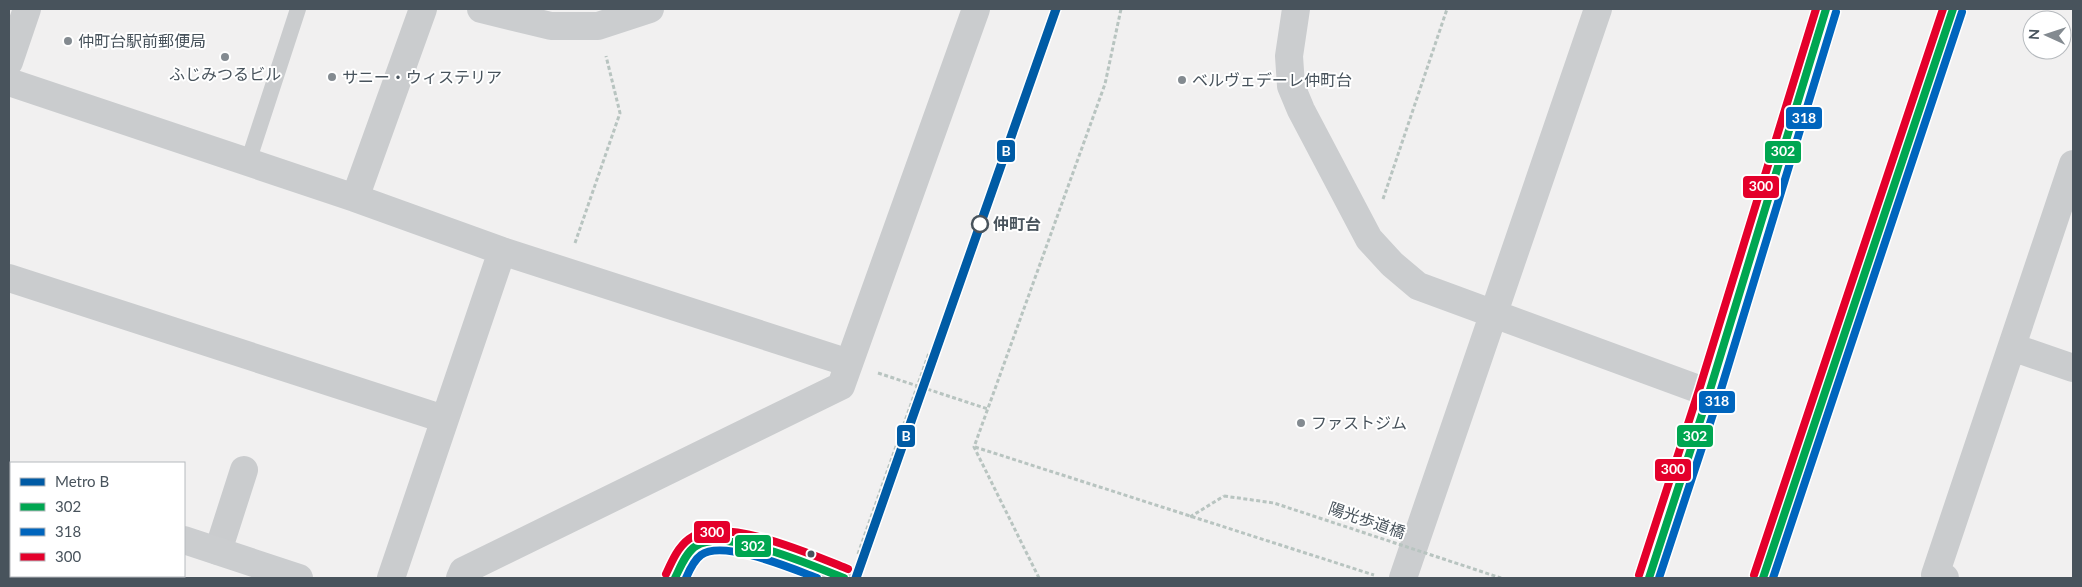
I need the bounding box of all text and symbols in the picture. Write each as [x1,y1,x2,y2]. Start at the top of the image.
north arrow [2022,10,2072,60]
text: N [2025,28,2042,40]
place label: 仲町台駅前郵便局 [78,31,206,50]
marker: 仲町台駅前郵便局 [62,35,74,47]
marker: ふじみつるビル [219,51,231,63]
place label: ふじみつるビル [169,64,281,83]
place label: サニー・ウィステリア [342,67,502,86]
place label: ベルヴェデーレ仲町台 [1192,70,1352,89]
marker: サニー・ウィステリア [326,71,338,83]
marker: ベルヴェデーレ仲町台 [1176,74,1188,86]
line badge: 318 [1785,106,1823,130]
text: 318 [1792,109,1816,126]
line badge: B [996,139,1016,163]
line badge: 302 [1764,140,1802,164]
text: B [1001,142,1011,159]
text: 302 [1771,142,1795,159]
line badge: 300 [1742,175,1780,199]
text: 300 [1749,177,1773,194]
place label: 仲町台 [993,214,1041,233]
marker: 仲町台 [971,215,989,233]
line badge: 318 [1698,390,1736,414]
text: 318 [1705,392,1729,409]
place label: ファストジム [1311,413,1407,432]
marker: ファストジム [1295,417,1307,429]
line badge: B [896,424,916,448]
line badge: 302 [1676,424,1714,448]
text: B [901,427,911,444]
text: 302 [1683,427,1707,444]
line badge: 300 [1654,458,1692,482]
text: 300 [1661,460,1685,477]
legend [10,462,185,577]
text: Metro B [55,472,109,490]
text: 302 [55,497,81,515]
street label: 陽光歩道橋 [1326,498,1408,542]
line badge: 300 [693,520,731,544]
text: 318 [55,522,81,540]
text: 300 [700,523,724,540]
line badge: 302 [734,534,772,558]
text: 302 [741,537,765,554]
text: 300 [55,547,81,565]
unlabelled marker [806,549,816,559]

